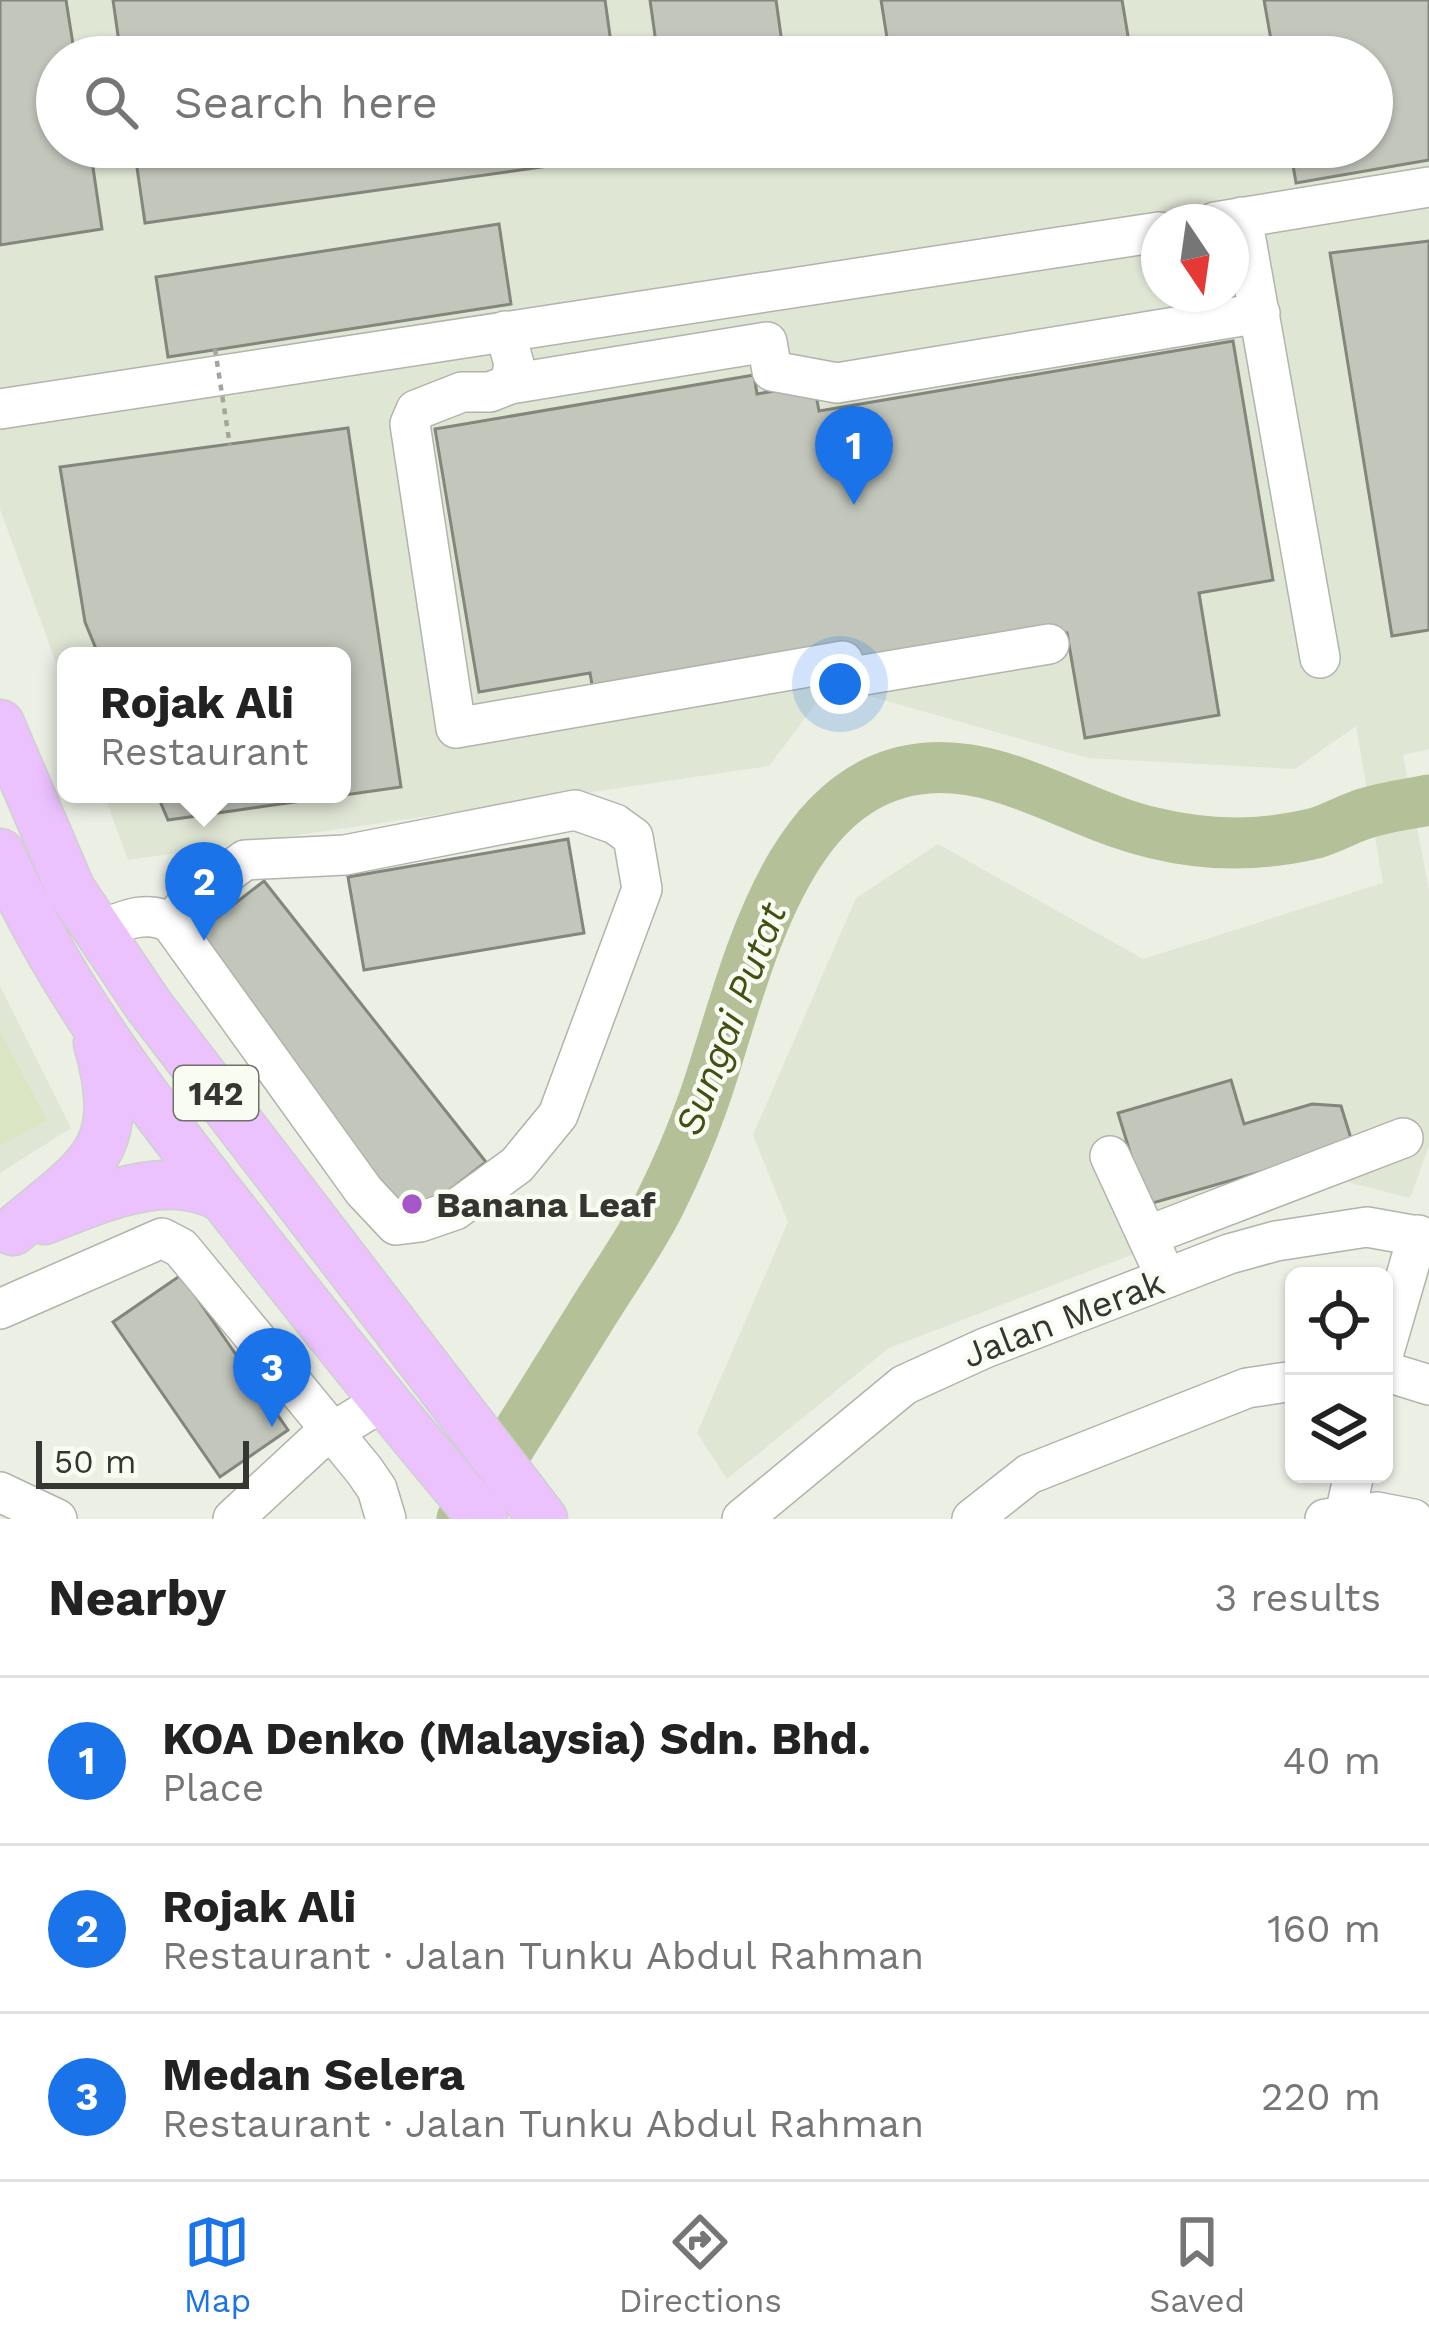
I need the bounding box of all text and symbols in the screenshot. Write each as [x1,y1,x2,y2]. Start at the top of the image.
search box [36,36,1393,168]
icon: search [78,69,144,135]
text: Search here [174,76,438,129]
north arrow [1141,204,1249,312]
pin: 1 [815,406,893,505]
popup [57,647,351,803]
your location [810,654,870,714]
text: Rojak Ali [100,676,294,729]
text: Restaurant [100,729,308,774]
pin: 2 [165,842,243,941]
water label: Sungai Putat [666,896,796,1142]
road number: 142 [174,1066,258,1120]
place label: Banana Leaf [436,1184,656,1226]
marker: Banana Leaf [399,1191,425,1217]
street label: Jalan Merak [957,1261,1170,1377]
map controls [1285,1267,1393,1483]
button: locate [1285,1267,1393,1375]
pin: 3 [233,1328,311,1427]
button: layers [1285,1375,1393,1483]
scale bar [36,1435,249,1488]
text: 50 m [54,1442,136,1481]
text: Nearby [48,1568,226,1627]
text: 3 results [1215,1575,1381,1620]
text: KOA Denko (Malaysia) Sdn. Bhd. [162,1712,871,1765]
text: 1 [79,1738,95,1783]
text: 40 m [1282,1738,1381,1783]
text: Place [162,1765,264,1810]
text: Rojak Ali [162,1880,356,1933]
text: 2 [75,1906,99,1951]
text: 160 m [1267,1906,1381,1951]
text: Restaurant · Jalan Tunku Abdul Rahman [162,1933,924,1978]
text: Medan Selera [162,2048,465,2101]
text: 3 [75,2074,99,2119]
text: 220 m [1261,2074,1381,2119]
text: Restaurant · Jalan Tunku Abdul Rahman [162,2101,924,2146]
tab: Map [184,2209,251,2320]
tab: Directions [619,2209,782,2320]
tab: Saved [1149,2209,1245,2320]

